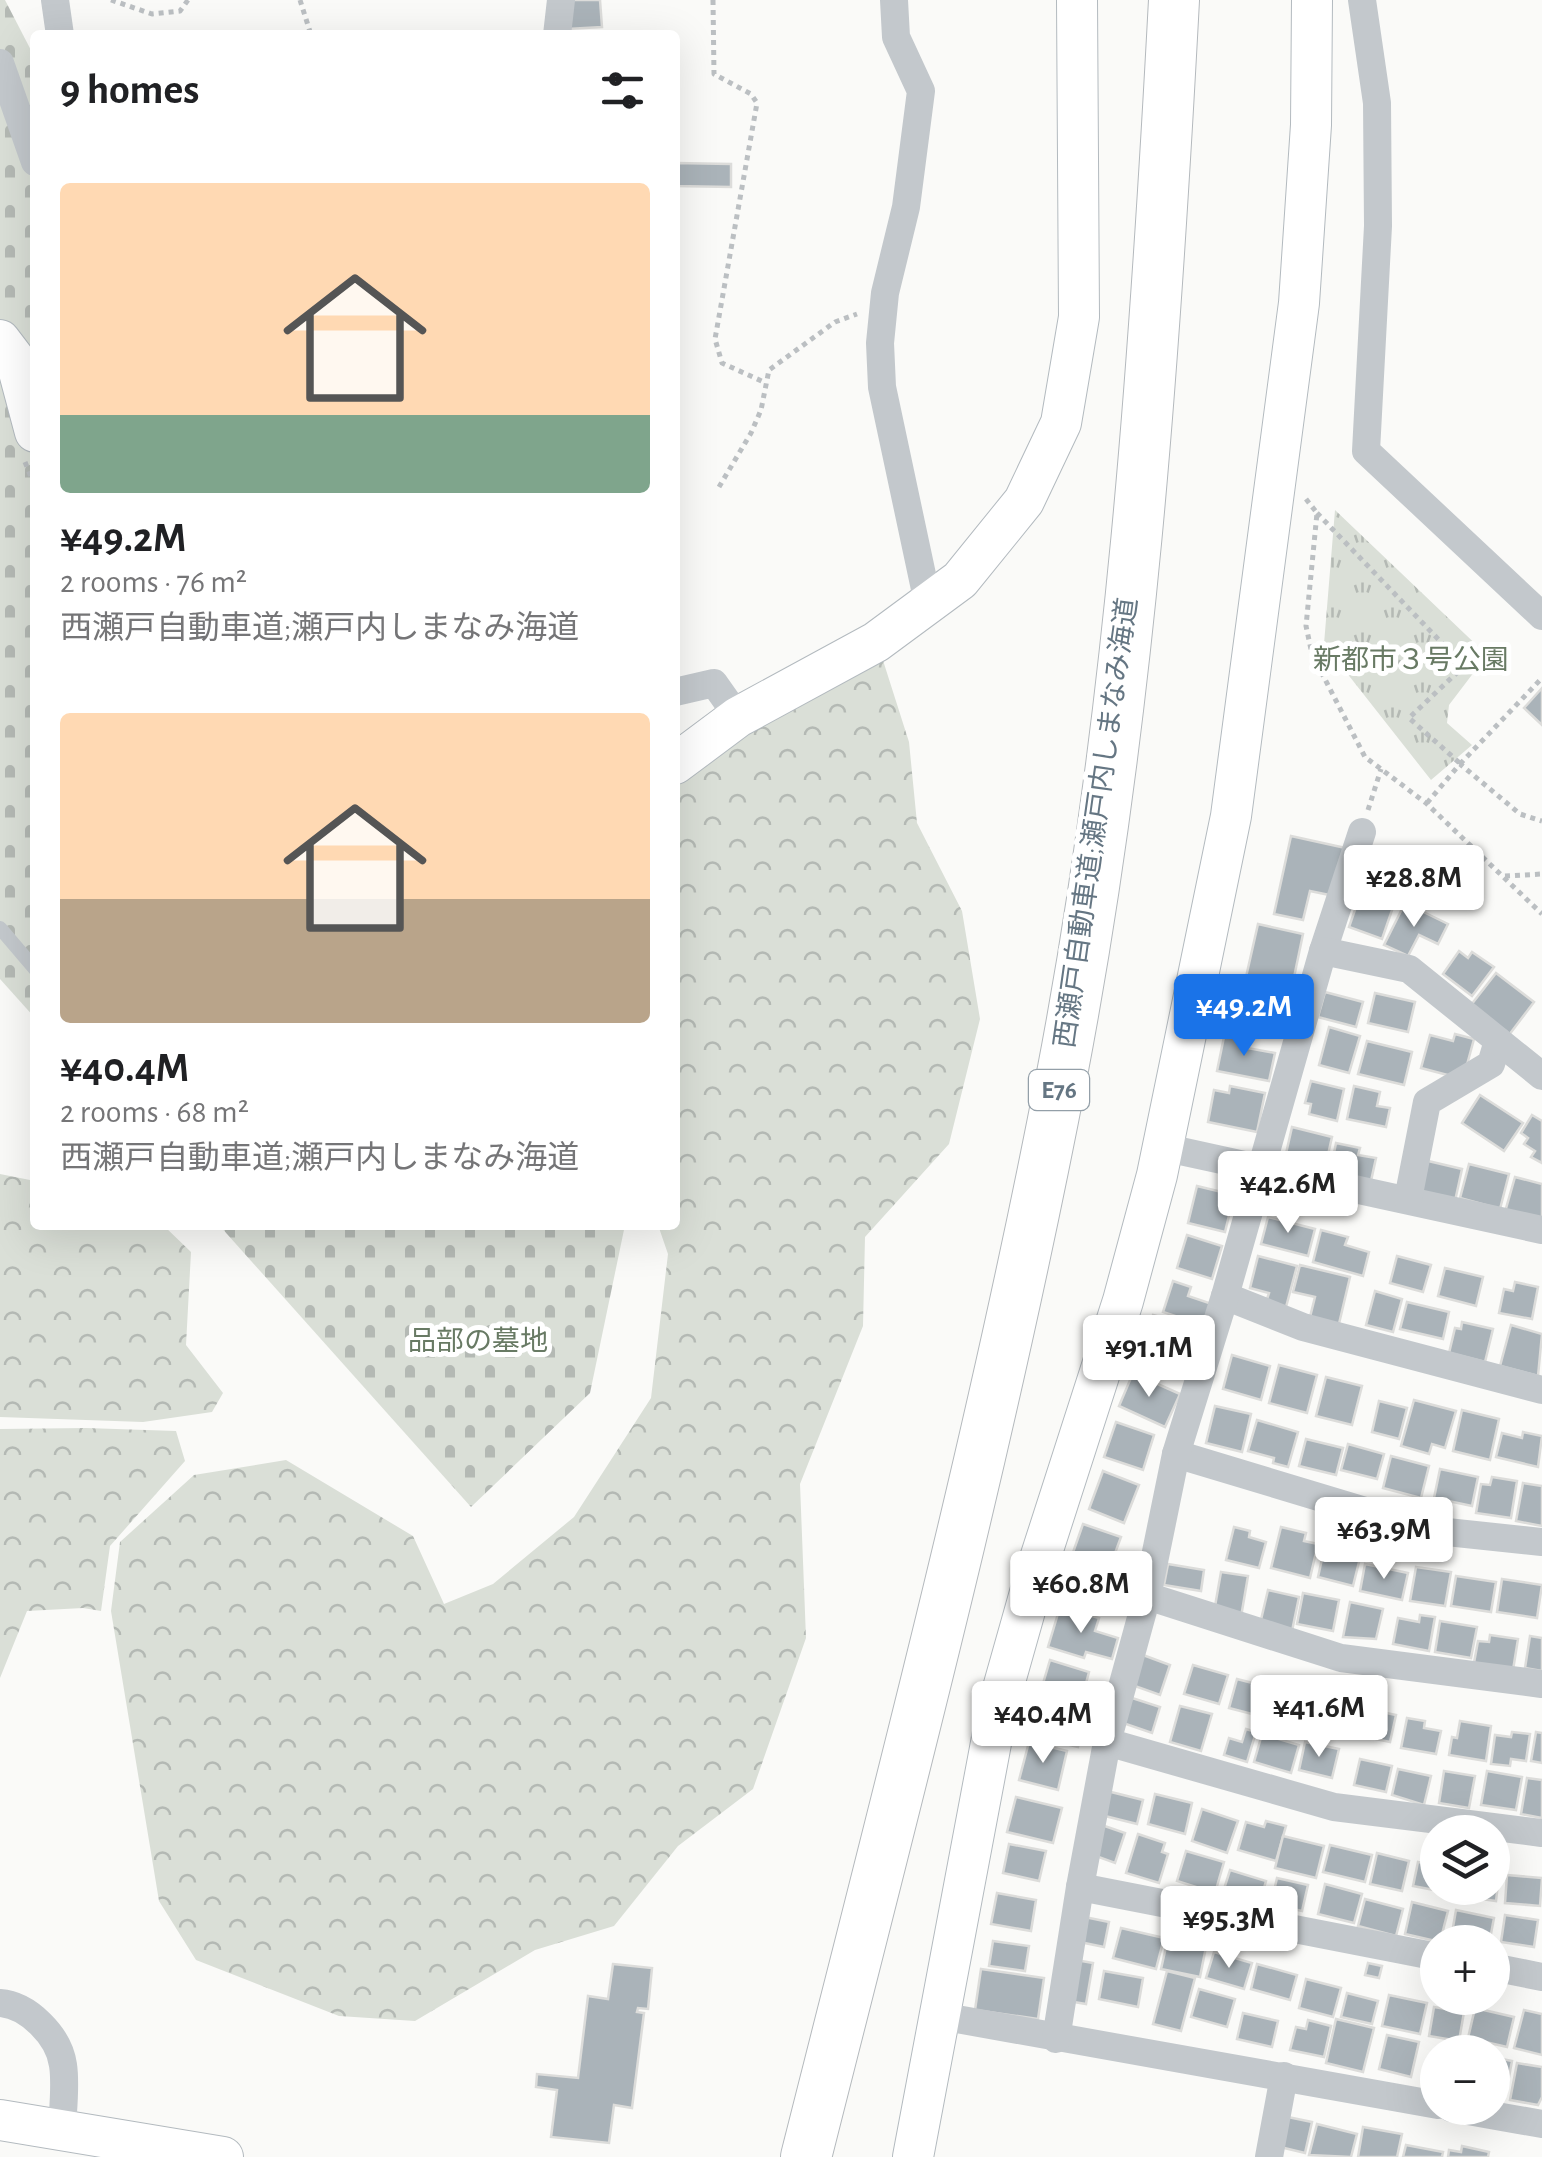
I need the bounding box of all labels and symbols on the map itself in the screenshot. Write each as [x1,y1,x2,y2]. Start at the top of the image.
street label: 西瀬戸自動車道;瀬戸内しまなみ海道 [1050,596,1142,1050]
park label: 新都市３号公園 [1313,645,1509,675]
pin: ¥28.8M [1333,845,1495,930]
pin: ¥49.2M [1163,974,1325,1059]
road number: E76 [1029,1070,1089,1110]
pin: ¥42.6M [1207,1151,1369,1236]
pin: ¥91.1M [1068,1315,1230,1400]
park label: 品部の墓地 [408,1326,548,1356]
pin: ¥63.9M [1303,1497,1465,1582]
pin: ¥60.8M [1000,1551,1162,1636]
pin: ¥41.6M [1238,1675,1400,1760]
pin: ¥40.4M [962,1681,1124,1766]
pin: ¥95.3M [1148,1886,1310,1971]

